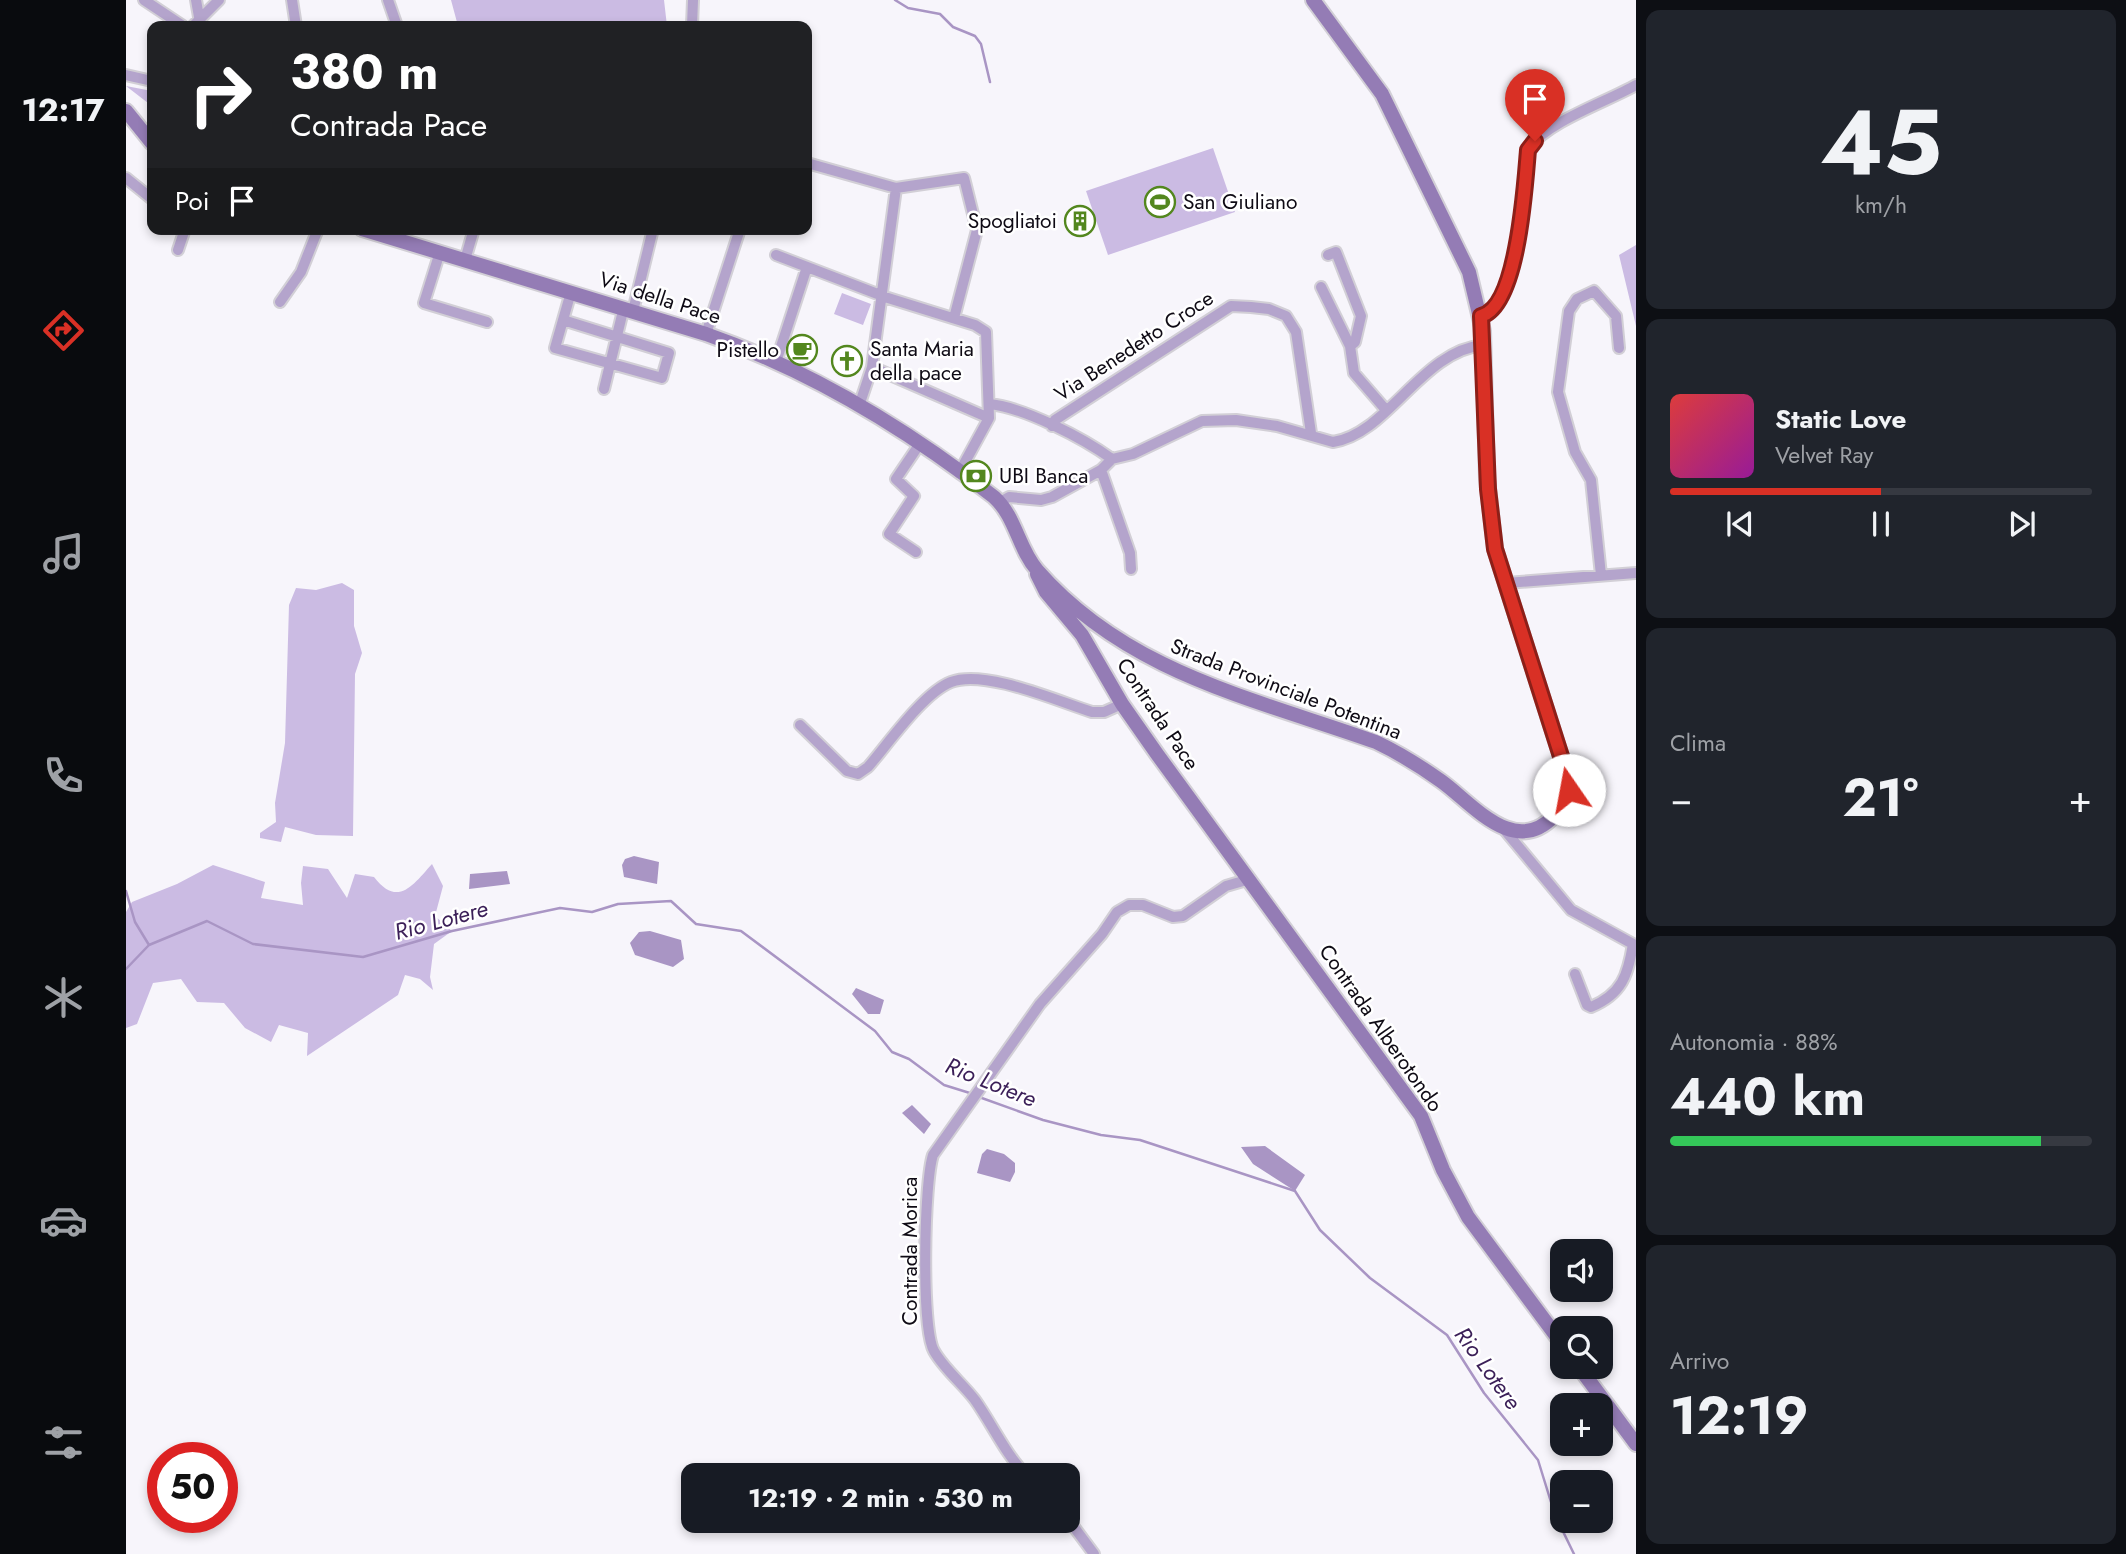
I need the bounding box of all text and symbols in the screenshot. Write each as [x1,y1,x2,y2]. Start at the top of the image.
text: 380 m [290,37,438,107]
icon: right [175,49,266,140]
pin [1505,69,1565,141]
text: 45 [1820,77,1942,208]
icon: arrive [1516,80,1554,118]
text: 12:17 [21,87,105,133]
text: Contrada Pace [290,102,487,148]
text: Poi [175,182,209,220]
icon: arrive [223,182,261,220]
sports icon: San Giuliano [1143,185,1177,219]
place label: San Giuliano [1183,187,1298,217]
text: km/h [1855,188,1907,222]
building icon: Spogliatoi [1063,204,1097,238]
place label: Spogliatoi [968,206,1057,236]
street label: Via della Pace [595,264,725,332]
street label: Via Benedetto Croce [1049,283,1220,409]
icon: directions [39,306,88,355]
cafe icon: Pistello [785,333,819,367]
place label: Santa Maria della pace [870,334,974,388]
place label: Pistello [717,335,779,365]
church icon: Santa Maria della pace [830,344,864,378]
text: Static Love [1775,400,1907,438]
text: Velvet Ray [1775,438,1873,472]
bank icon: UBI Banca [959,459,993,493]
place label: UBI Banca [999,461,1088,491]
icon: previous [1721,505,1759,543]
icon: pause [1862,505,1900,543]
icon: next [2003,505,2041,543]
icon: music [39,529,88,578]
street label: Strada Provinciale Potentina [1166,631,1406,747]
street label: Contrada Pace [1109,652,1207,776]
text: Clima [1670,726,1726,760]
icon: phone [39,751,88,800]
position arrow [1532,753,1606,827]
text: 21° [1843,760,1919,836]
text: − [1670,771,1692,826]
text: + [2069,771,2092,826]
water label: Rio Lotere [391,891,492,949]
street label: Contrada Alberotondo [1312,938,1450,1118]
icon: climate [39,973,88,1022]
text: Autonomia · 88% [1670,1025,1838,1059]
water label: Rio Lotere [940,1048,1042,1116]
text: 440 km [1670,1059,1865,1135]
street label: Contrada Morica [895,1177,925,1325]
icon: car [39,1196,88,1245]
map controls [1550,1239,1613,1533]
button: sound [1550,1239,1613,1302]
button: search [1550,1316,1613,1379]
water label: Rio Lotere [1446,1319,1530,1417]
text: Arrivo [1670,1344,1729,1378]
text: 12:19 [1670,1378,1809,1454]
button: + [1550,1393,1613,1456]
icon: filters [39,1418,88,1467]
speed limit sign: 50 [147,1442,238,1533]
button: − [1550,1470,1613,1533]
text: 12:19 · 2 min · 530 m [748,1479,1013,1517]

